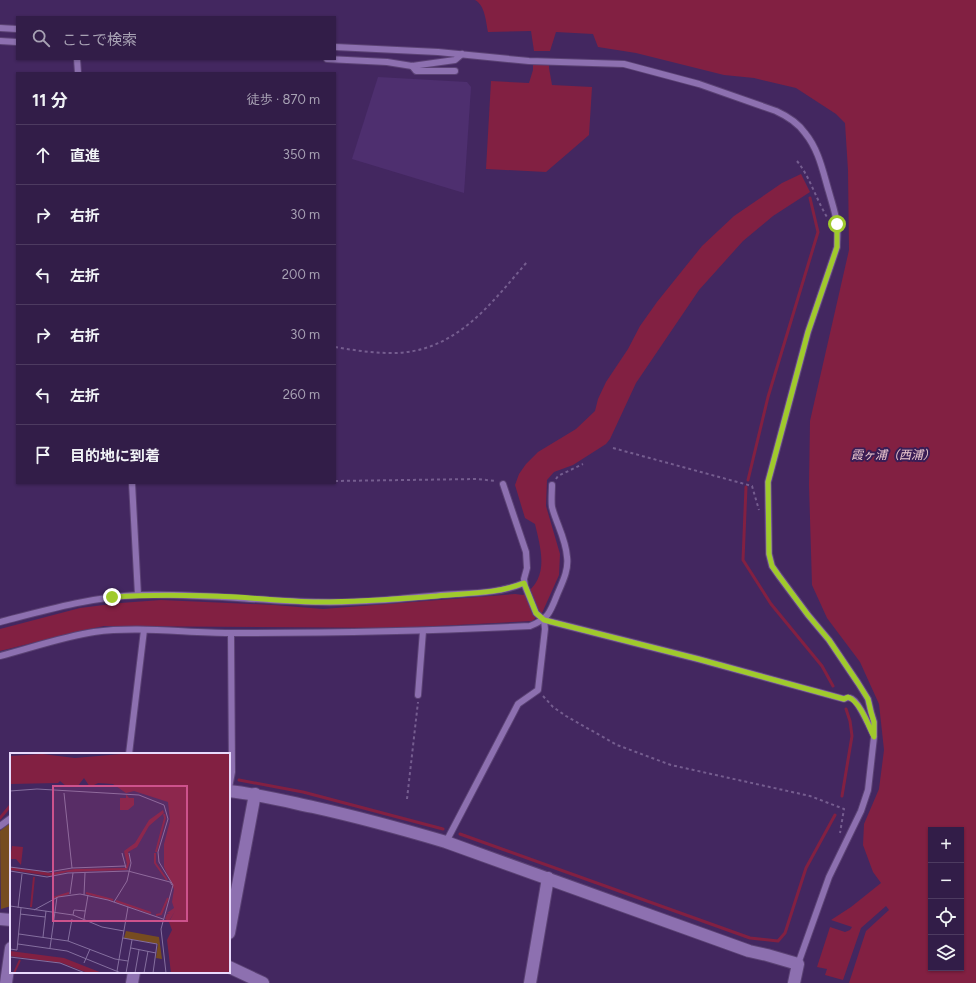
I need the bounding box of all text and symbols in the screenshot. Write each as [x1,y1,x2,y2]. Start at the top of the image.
search box [16,16,336,60]
icon: search [30,27,52,49]
text: ここで検索 [62,31,137,49]
text: 11 分 [32,90,67,110]
text: 徒歩 · 870 m [247,92,320,107]
icon: ahead [32,144,54,166]
text: 直進 [70,147,100,165]
text: 350 m [283,147,320,162]
icon: right [32,204,54,226]
text: 右折 [70,207,100,225]
text: 30 m [290,207,320,222]
route start [828,215,846,233]
icon: left [32,264,54,286]
text: 左折 [70,267,100,285]
text: 200 m [282,267,320,282]
icon: right [32,324,54,346]
text: 右折 [70,327,100,345]
text: 30 m [290,327,320,342]
icon: left [32,384,54,406]
text: 左折 [70,387,100,405]
text: 260 m [283,387,320,402]
icon: arrive [32,444,54,466]
text: 目的地に到着 [70,447,160,465]
water label: 霞ヶ浦（西浦） [851,448,935,462]
route end [103,588,121,606]
inset map [10,753,230,973]
map controls [928,827,964,971]
button: + [928,827,964,863]
button: − [928,863,964,899]
button: locate [928,899,964,935]
button: layers [928,935,964,971]

